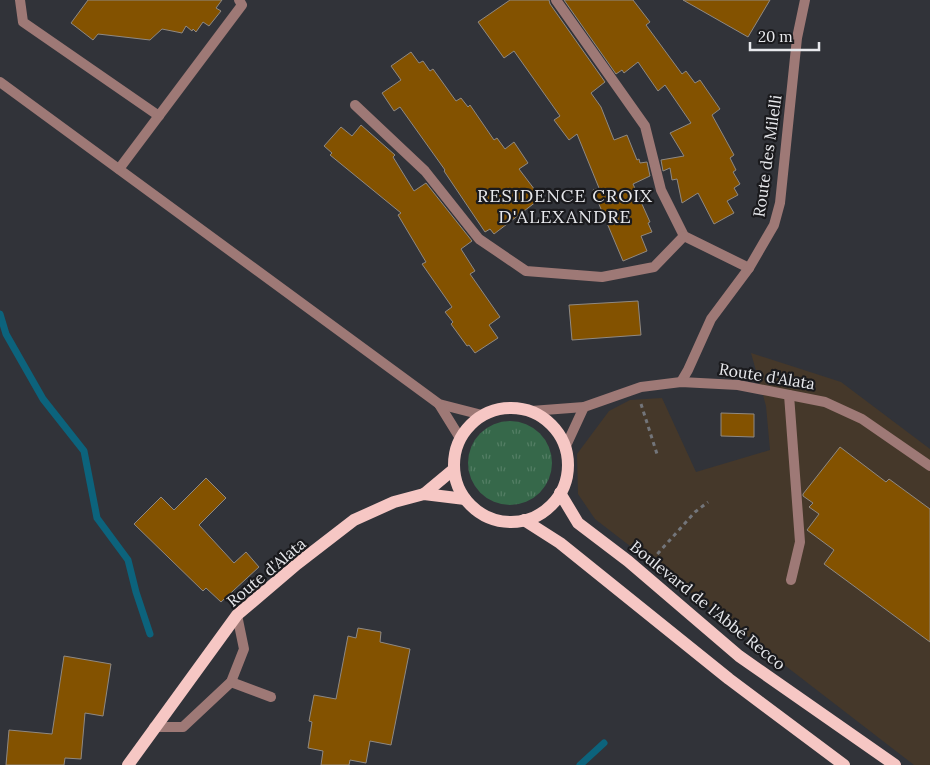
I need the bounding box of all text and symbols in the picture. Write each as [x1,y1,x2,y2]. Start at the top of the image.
scale bar [750,20,819,52]
text: 20 m [758,27,793,46]
street label: Route des Milelli [749,94,785,218]
district label: RESIDENCE CROIX D'ALEXANDRE [477,184,653,228]
street label: Route d'Alata [718,359,816,393]
street label: Route d'Alata [222,533,310,611]
street label: Boulevard de l'Abbé Recco [626,536,790,674]

